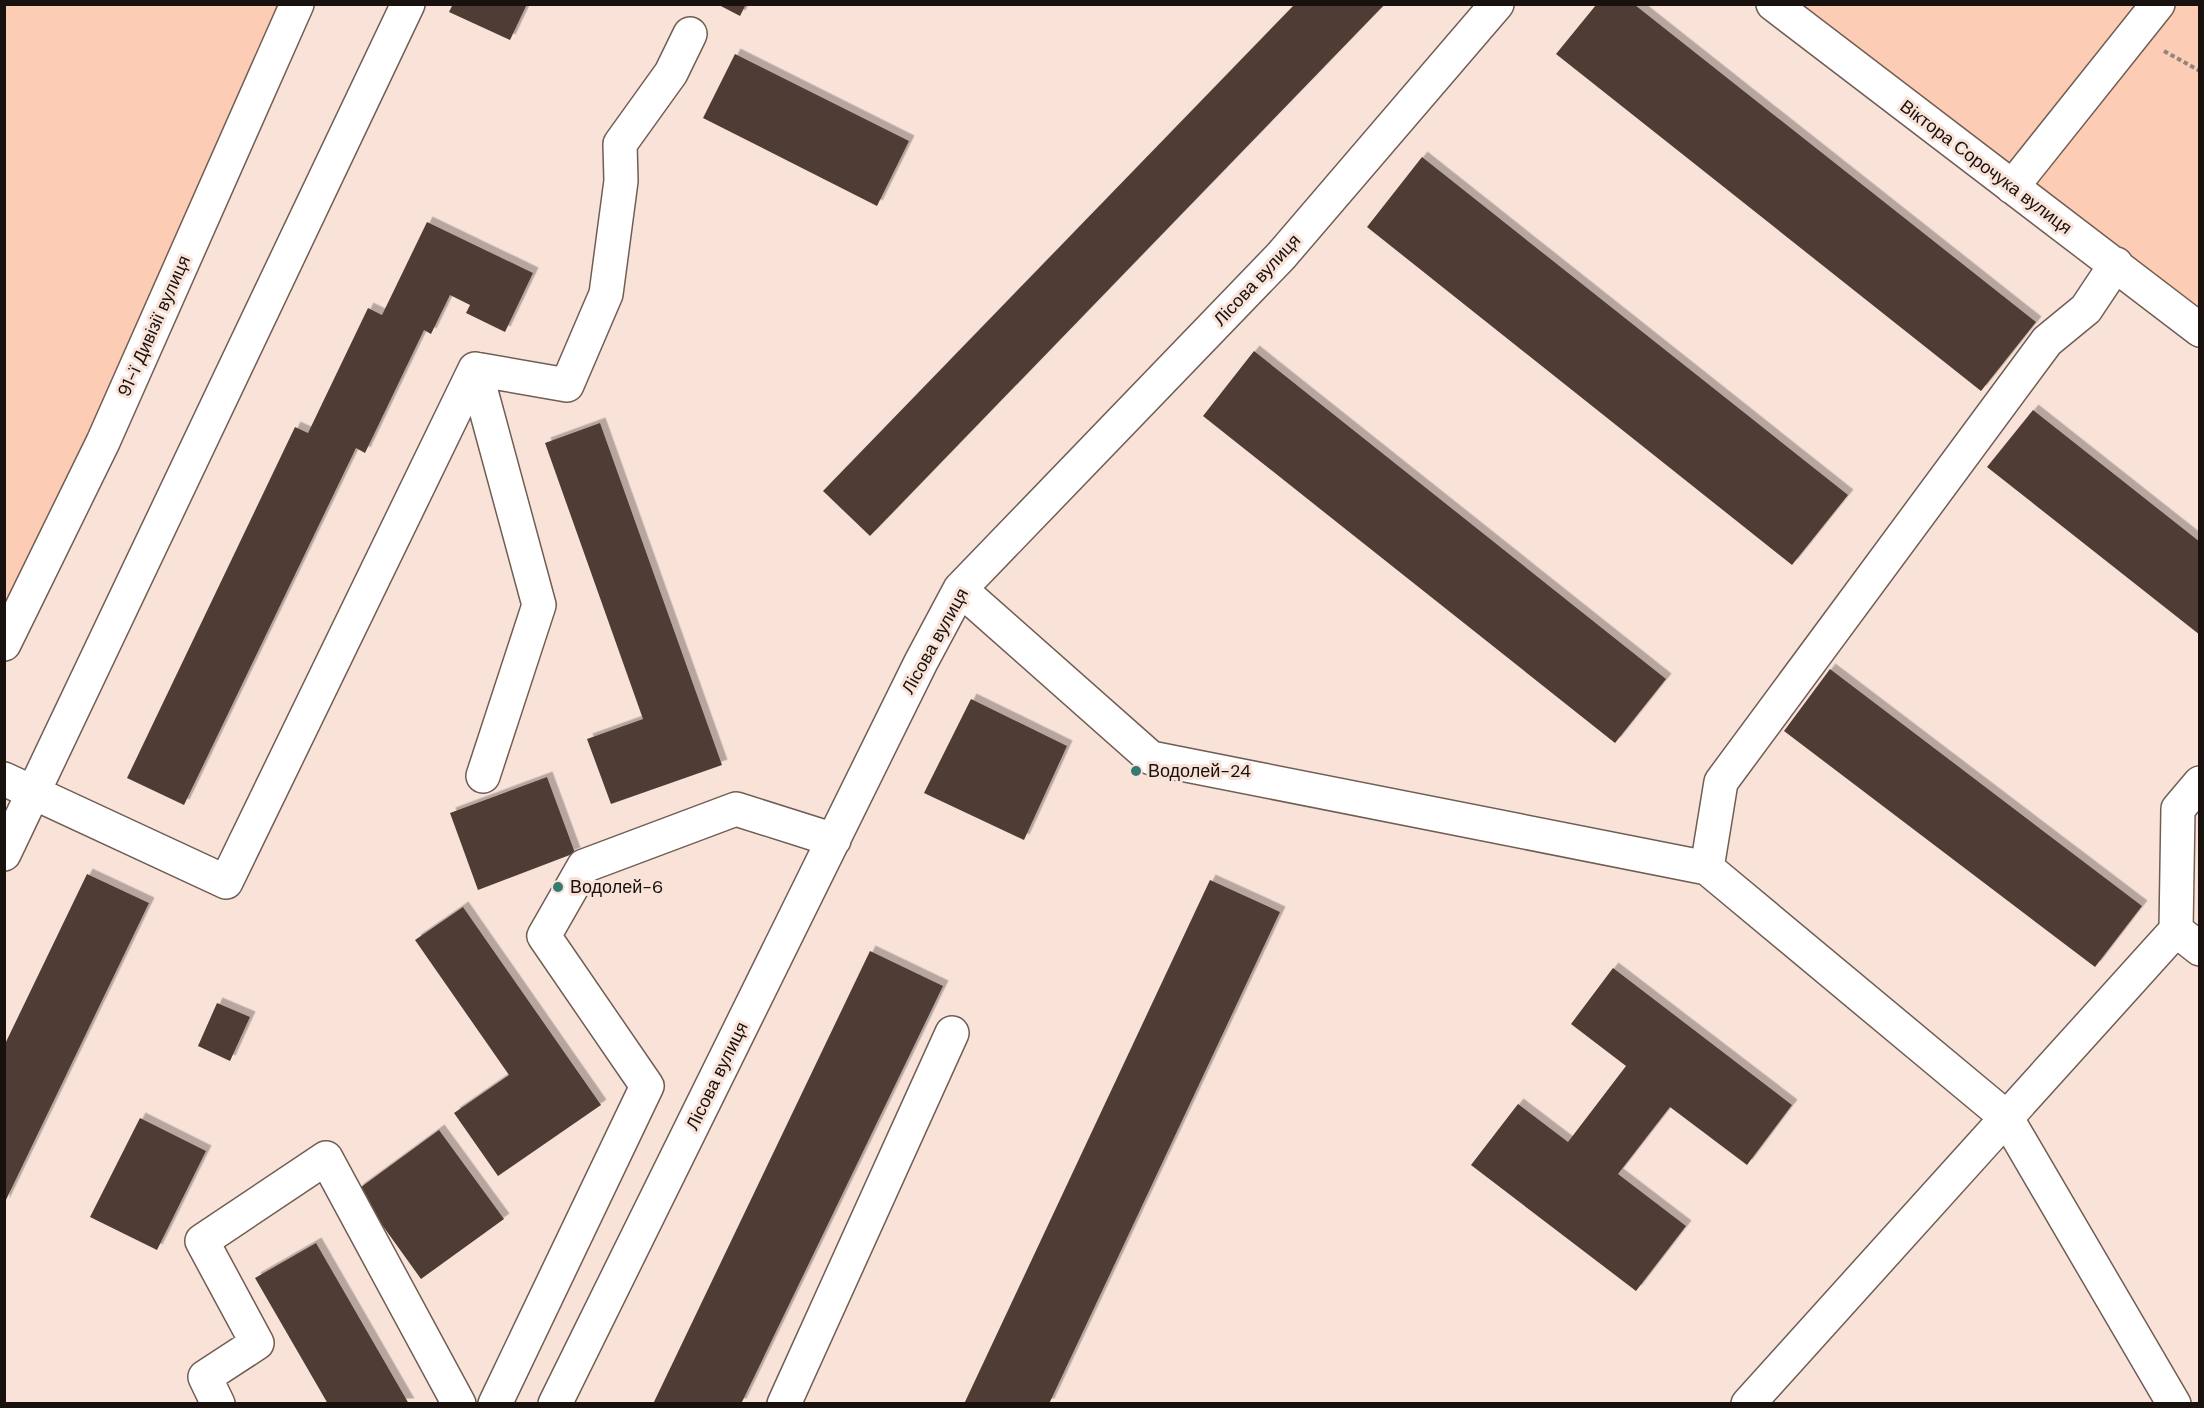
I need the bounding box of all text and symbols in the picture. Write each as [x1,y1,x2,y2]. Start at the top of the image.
street label: Віктора Сорочука вулиця [1895,94,2077,240]
street label: Лісова вулиця [1208,229,1306,331]
street label: 91-ї Дивізії вулиця [112,252,196,400]
street label: Лісова вулиця [896,584,974,698]
place label: Водолей-24 [1148,759,1251,783]
marker: Водолей-24 [1129,764,1143,778]
place label: Водолей-6 [570,875,663,899]
marker: Водолей-6 [551,880,565,894]
street label: Лісова вулиця [680,1018,754,1134]

